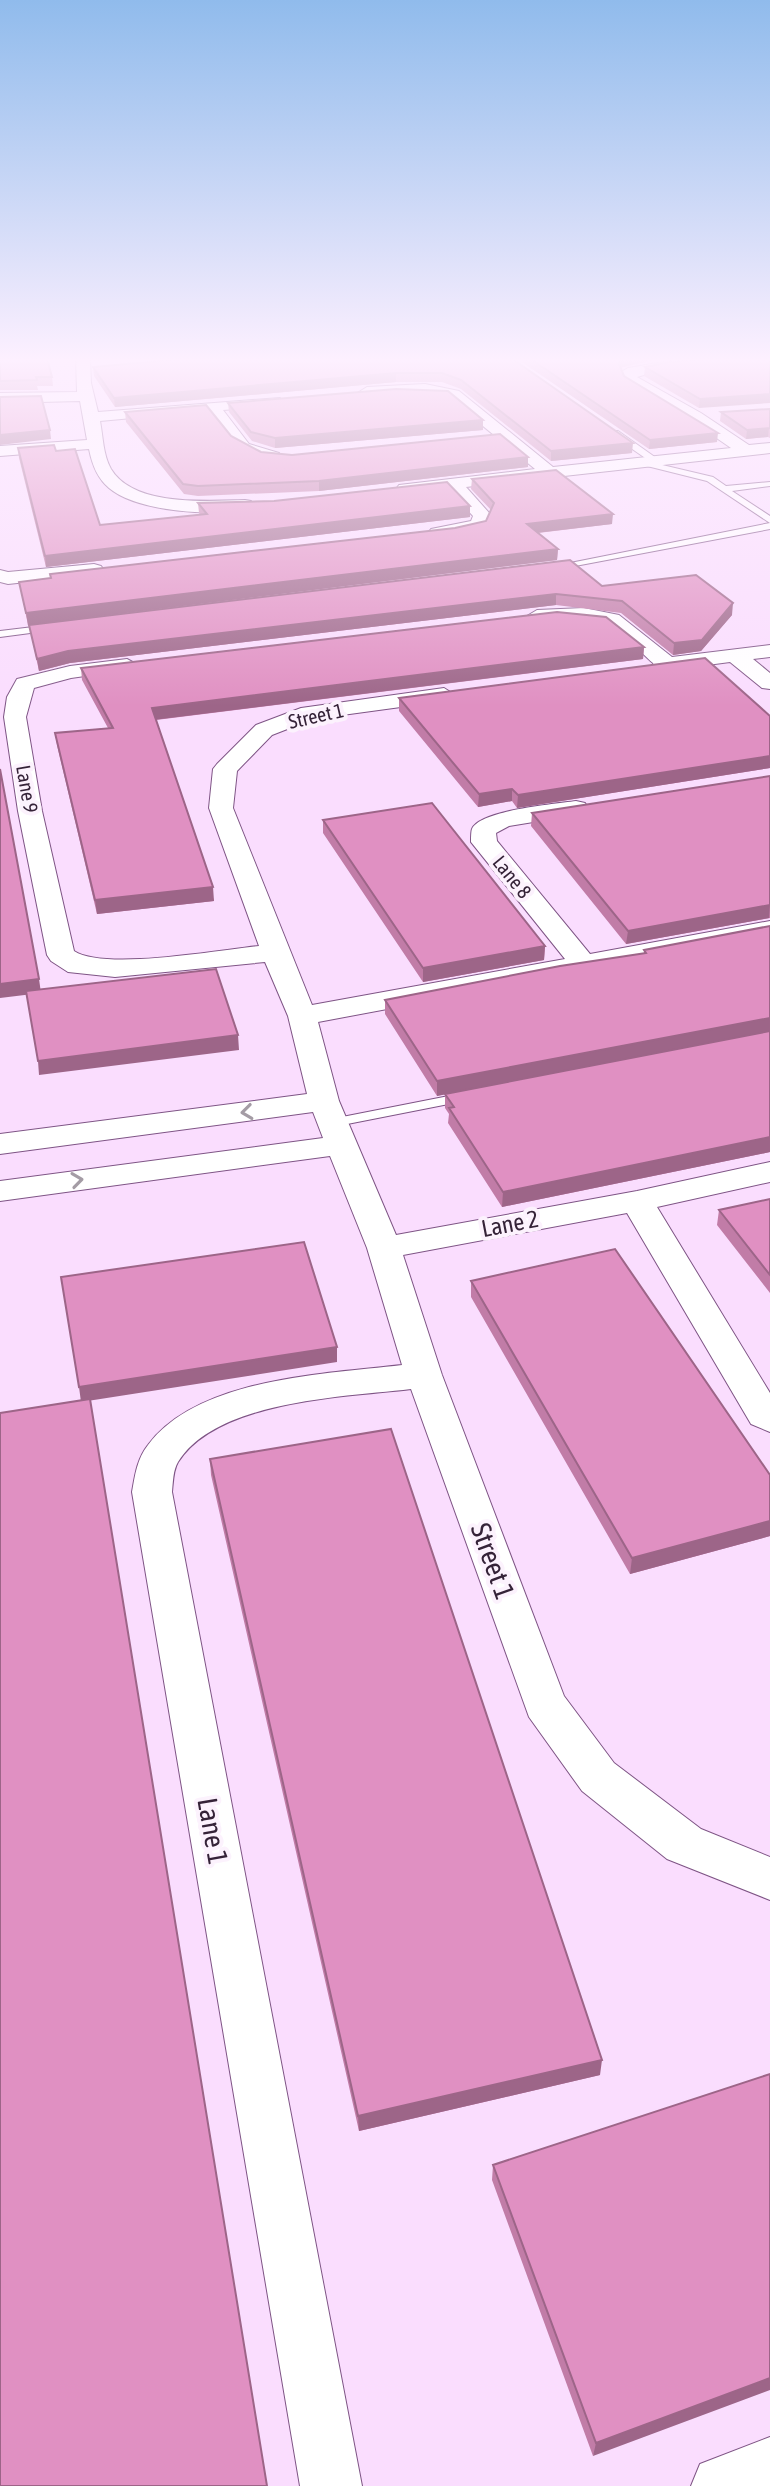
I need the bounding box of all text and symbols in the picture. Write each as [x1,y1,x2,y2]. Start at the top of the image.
street label: Street 1 [286,698,346,733]
street label: Lane 9 [12,763,43,815]
street label: Lane 8 [488,851,536,903]
one-way arrow [240,1103,254,1120]
one-way arrow [70,1172,84,1189]
street label: Lane 2 [479,1205,541,1242]
street label: Street 1 [465,1519,521,1603]
street label: Lane 1 [191,1795,235,1867]

